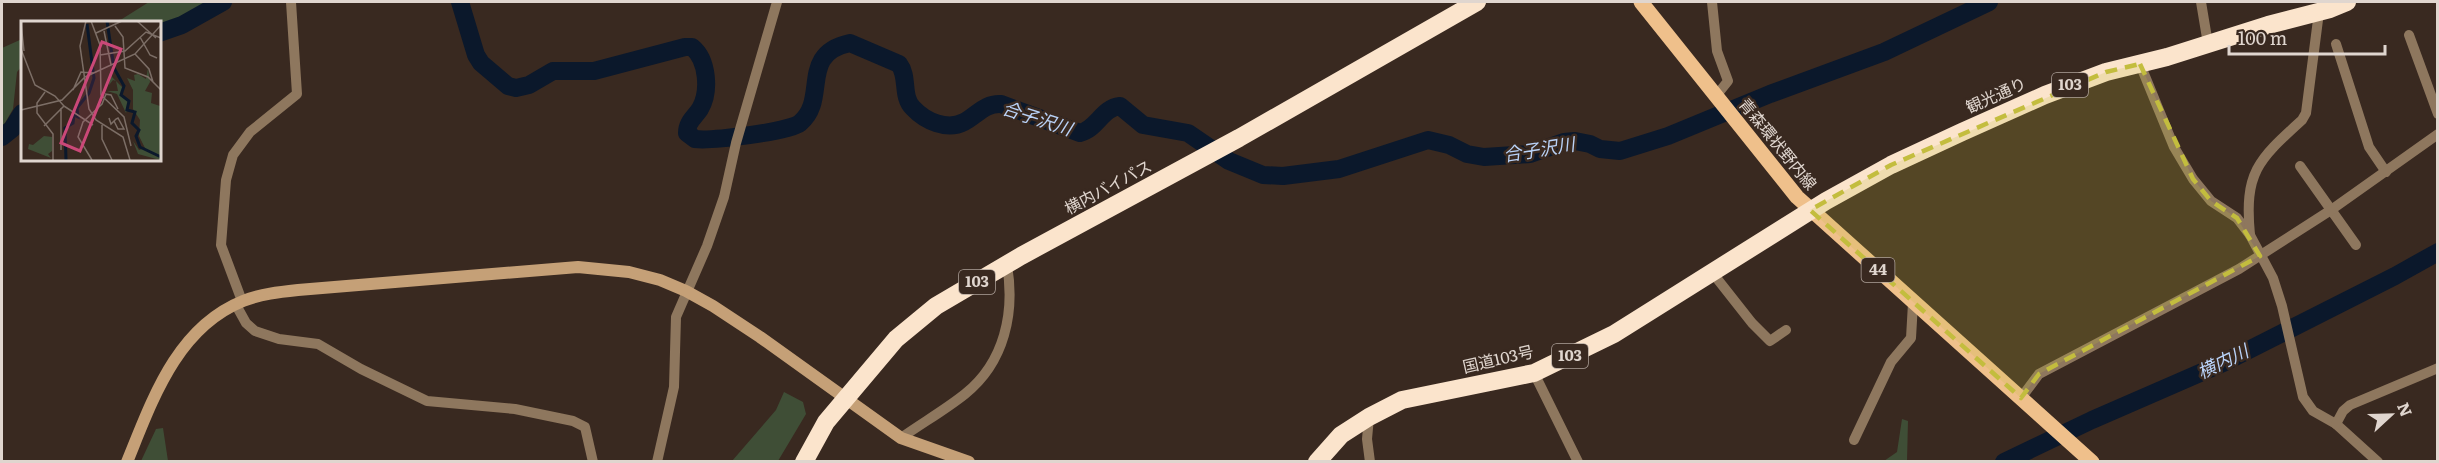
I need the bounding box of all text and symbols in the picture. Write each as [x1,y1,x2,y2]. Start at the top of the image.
scale bar [2229,18,2385,56]
inset map [21,21,160,160]
text: 100 m [2238,24,2287,51]
street label: 観光通り [1961,70,2030,118]
road number: 103 [2052,73,2088,97]
street label: 青森環状野内線 [1734,92,1823,194]
water label: 合子沢川 [999,94,1078,142]
water label: 合子沢川 [1501,129,1578,167]
street label: 横内バイパス [1060,153,1155,219]
road number: 44 [1862,258,1894,282]
road number: 103 [959,270,995,294]
water label: 横内川 [2192,336,2254,385]
street label: 国道103号 [1460,338,1536,378]
road number: 103 [1552,344,1588,368]
north arrow [2361,385,2421,445]
text: N [2392,398,2419,420]

